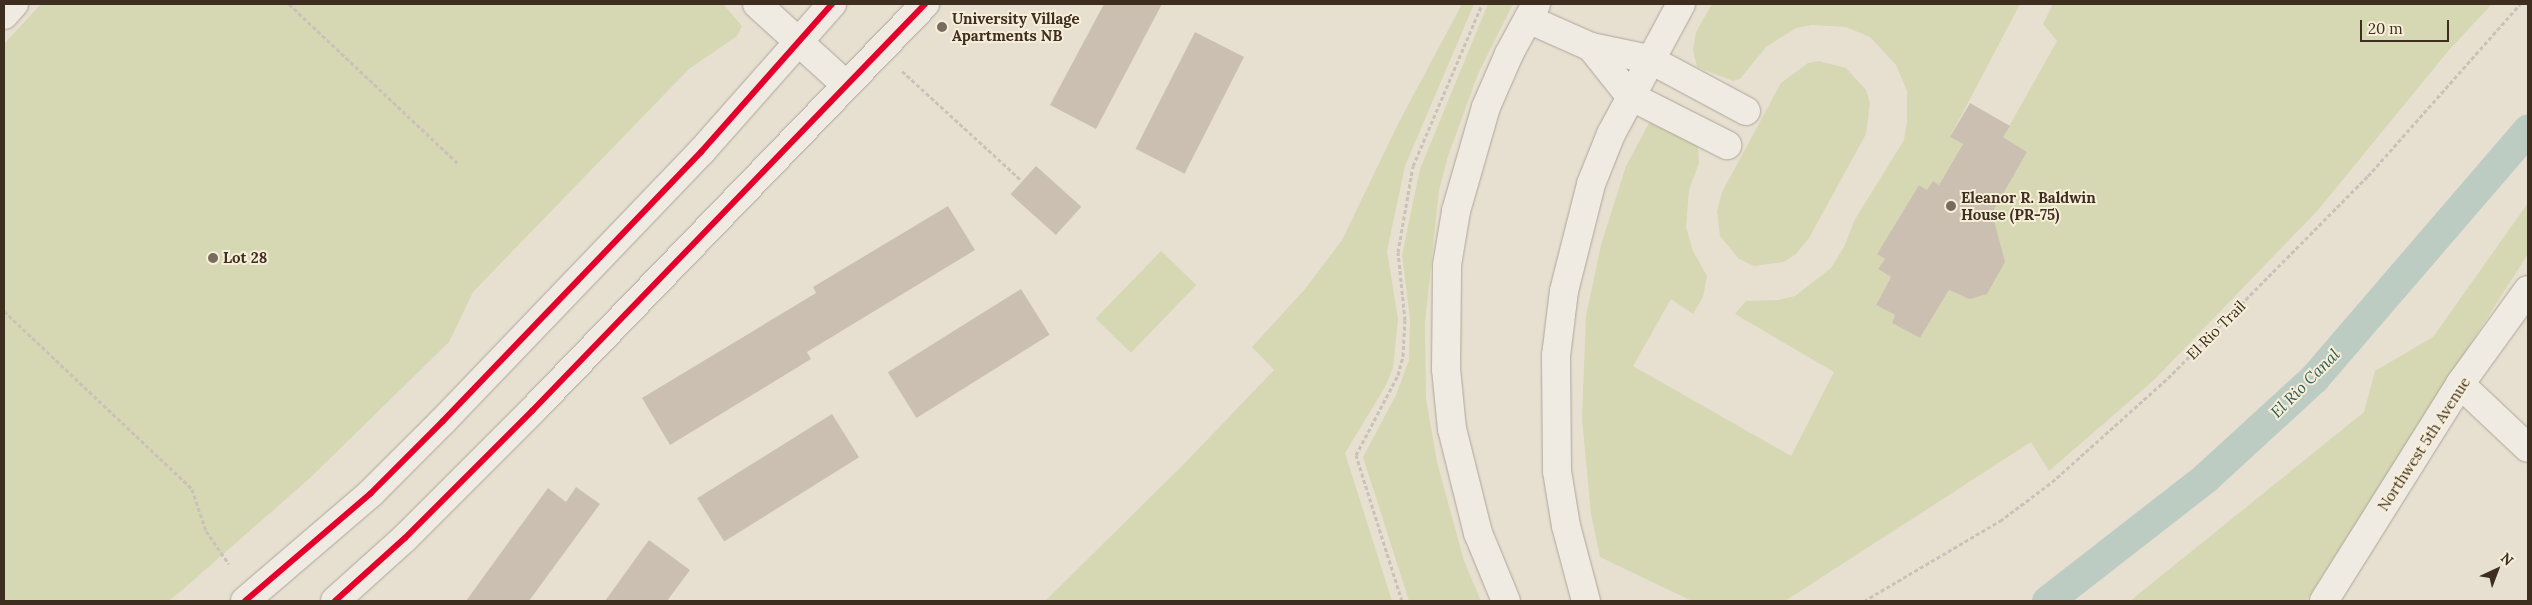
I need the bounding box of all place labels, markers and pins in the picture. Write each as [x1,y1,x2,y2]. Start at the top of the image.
place label: University Village Apartments NB [952,9,1080,44]
marker: University Village Apartments NB [936,21,948,33]
place label: Eleanor R. Baldwin House (PR-75) [1961,188,2096,223]
marker: Eleanor R. Baldwin House (PR-75) [1945,200,1957,212]
place label: Lot 28 [223,249,267,267]
marker: Lot 28 [207,252,219,264]

